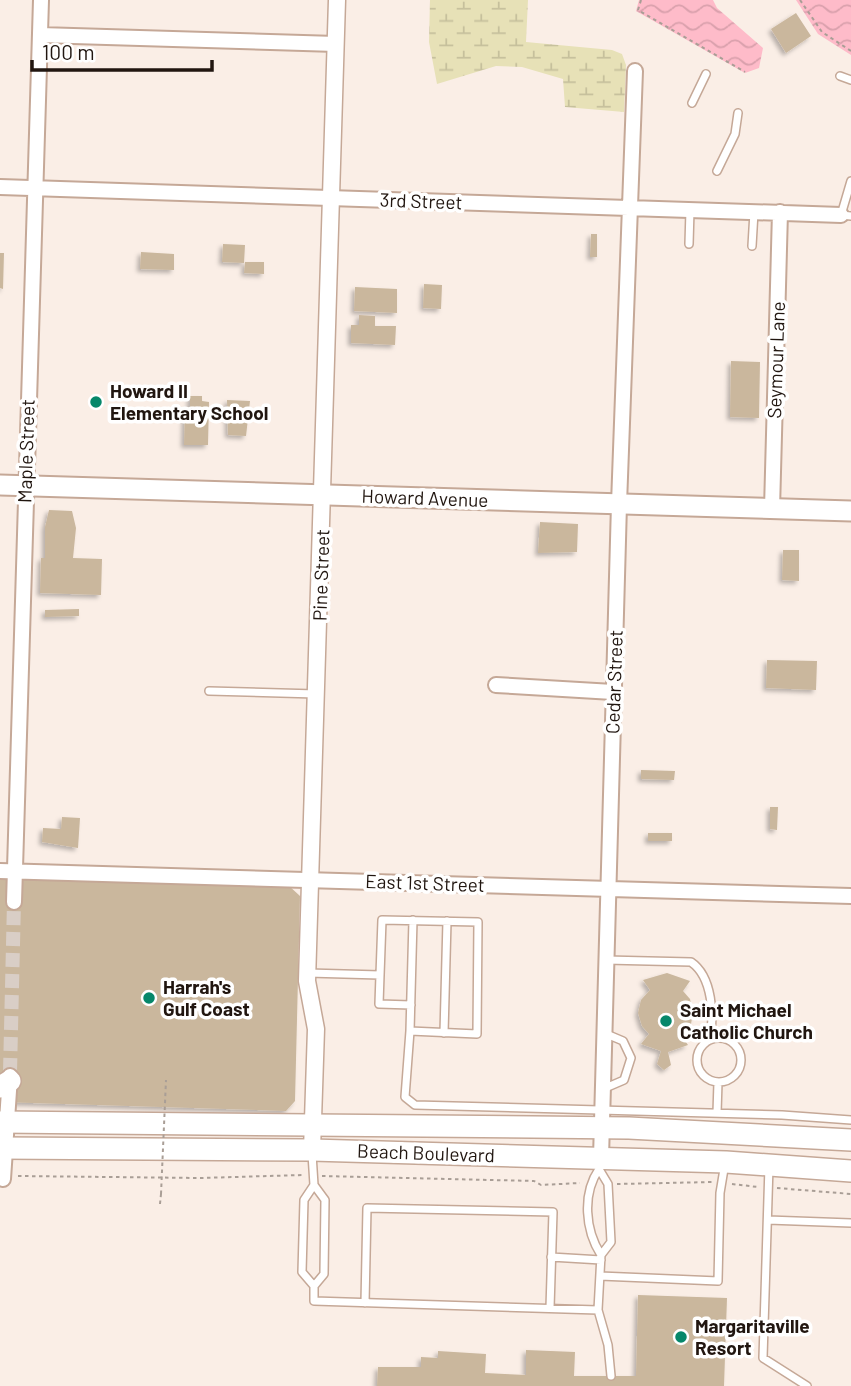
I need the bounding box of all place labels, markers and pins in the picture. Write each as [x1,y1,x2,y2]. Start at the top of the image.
place label: Howard II Elementary School [110,379,268,424]
marker: Howard II Elementary School [88,394,104,410]
place label: Harrah's Gulf Coast [163,975,250,1020]
marker: Harrah's Gulf Coast [141,990,157,1006]
place label: Saint Michael Catholic Church [680,998,813,1043]
marker: Saint Michael Catholic Church [658,1013,674,1029]
place label: Margaritaville Resort [695,1314,810,1359]
marker: Margaritaville Resort [673,1329,689,1345]

